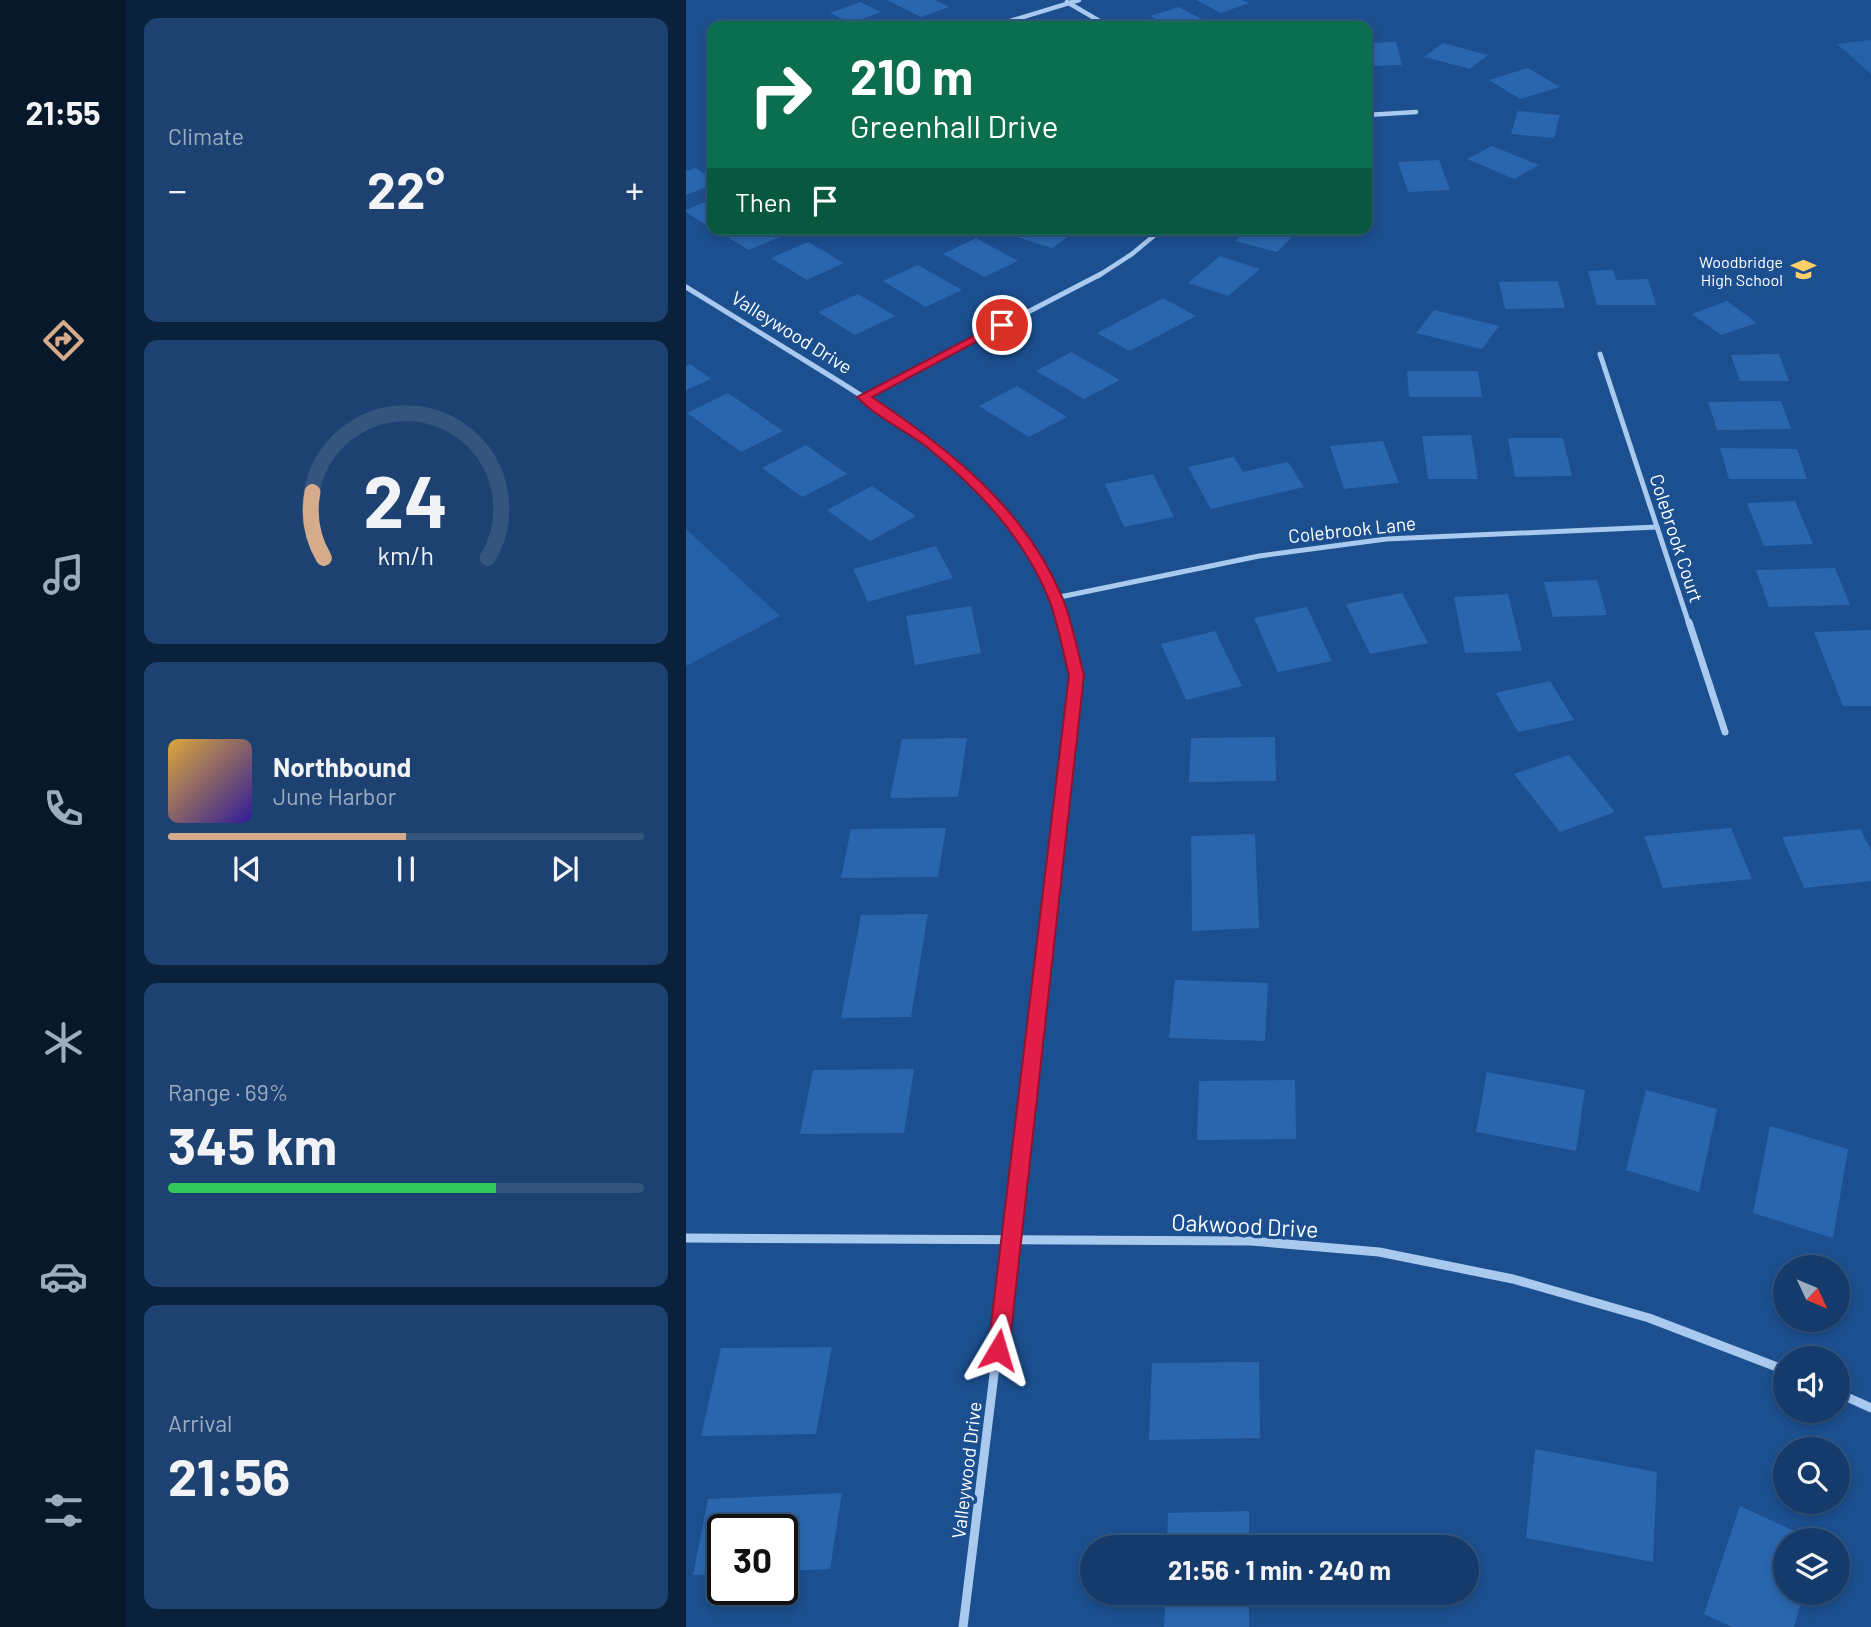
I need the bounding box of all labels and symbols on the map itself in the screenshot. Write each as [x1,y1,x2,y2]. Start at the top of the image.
place label: Woodbridge High School [1699,252,1783,289]
school or university icon: Woodbridge High School [1789,256,1817,284]
street label: Valleywood Drive [727,286,857,378]
pin [972,295,1032,355]
street label: Colebrook Court [1645,471,1709,605]
street label: Colebrook Lane [1287,511,1417,547]
street label: Oakwood Drive [1171,1207,1319,1243]
north arrow [1773,1255,1850,1332]
position arrow [961,1313,1035,1387]
street label: Valleywood Drive [946,1400,986,1540]
speed limit sign: 30 [707,1514,798,1605]

